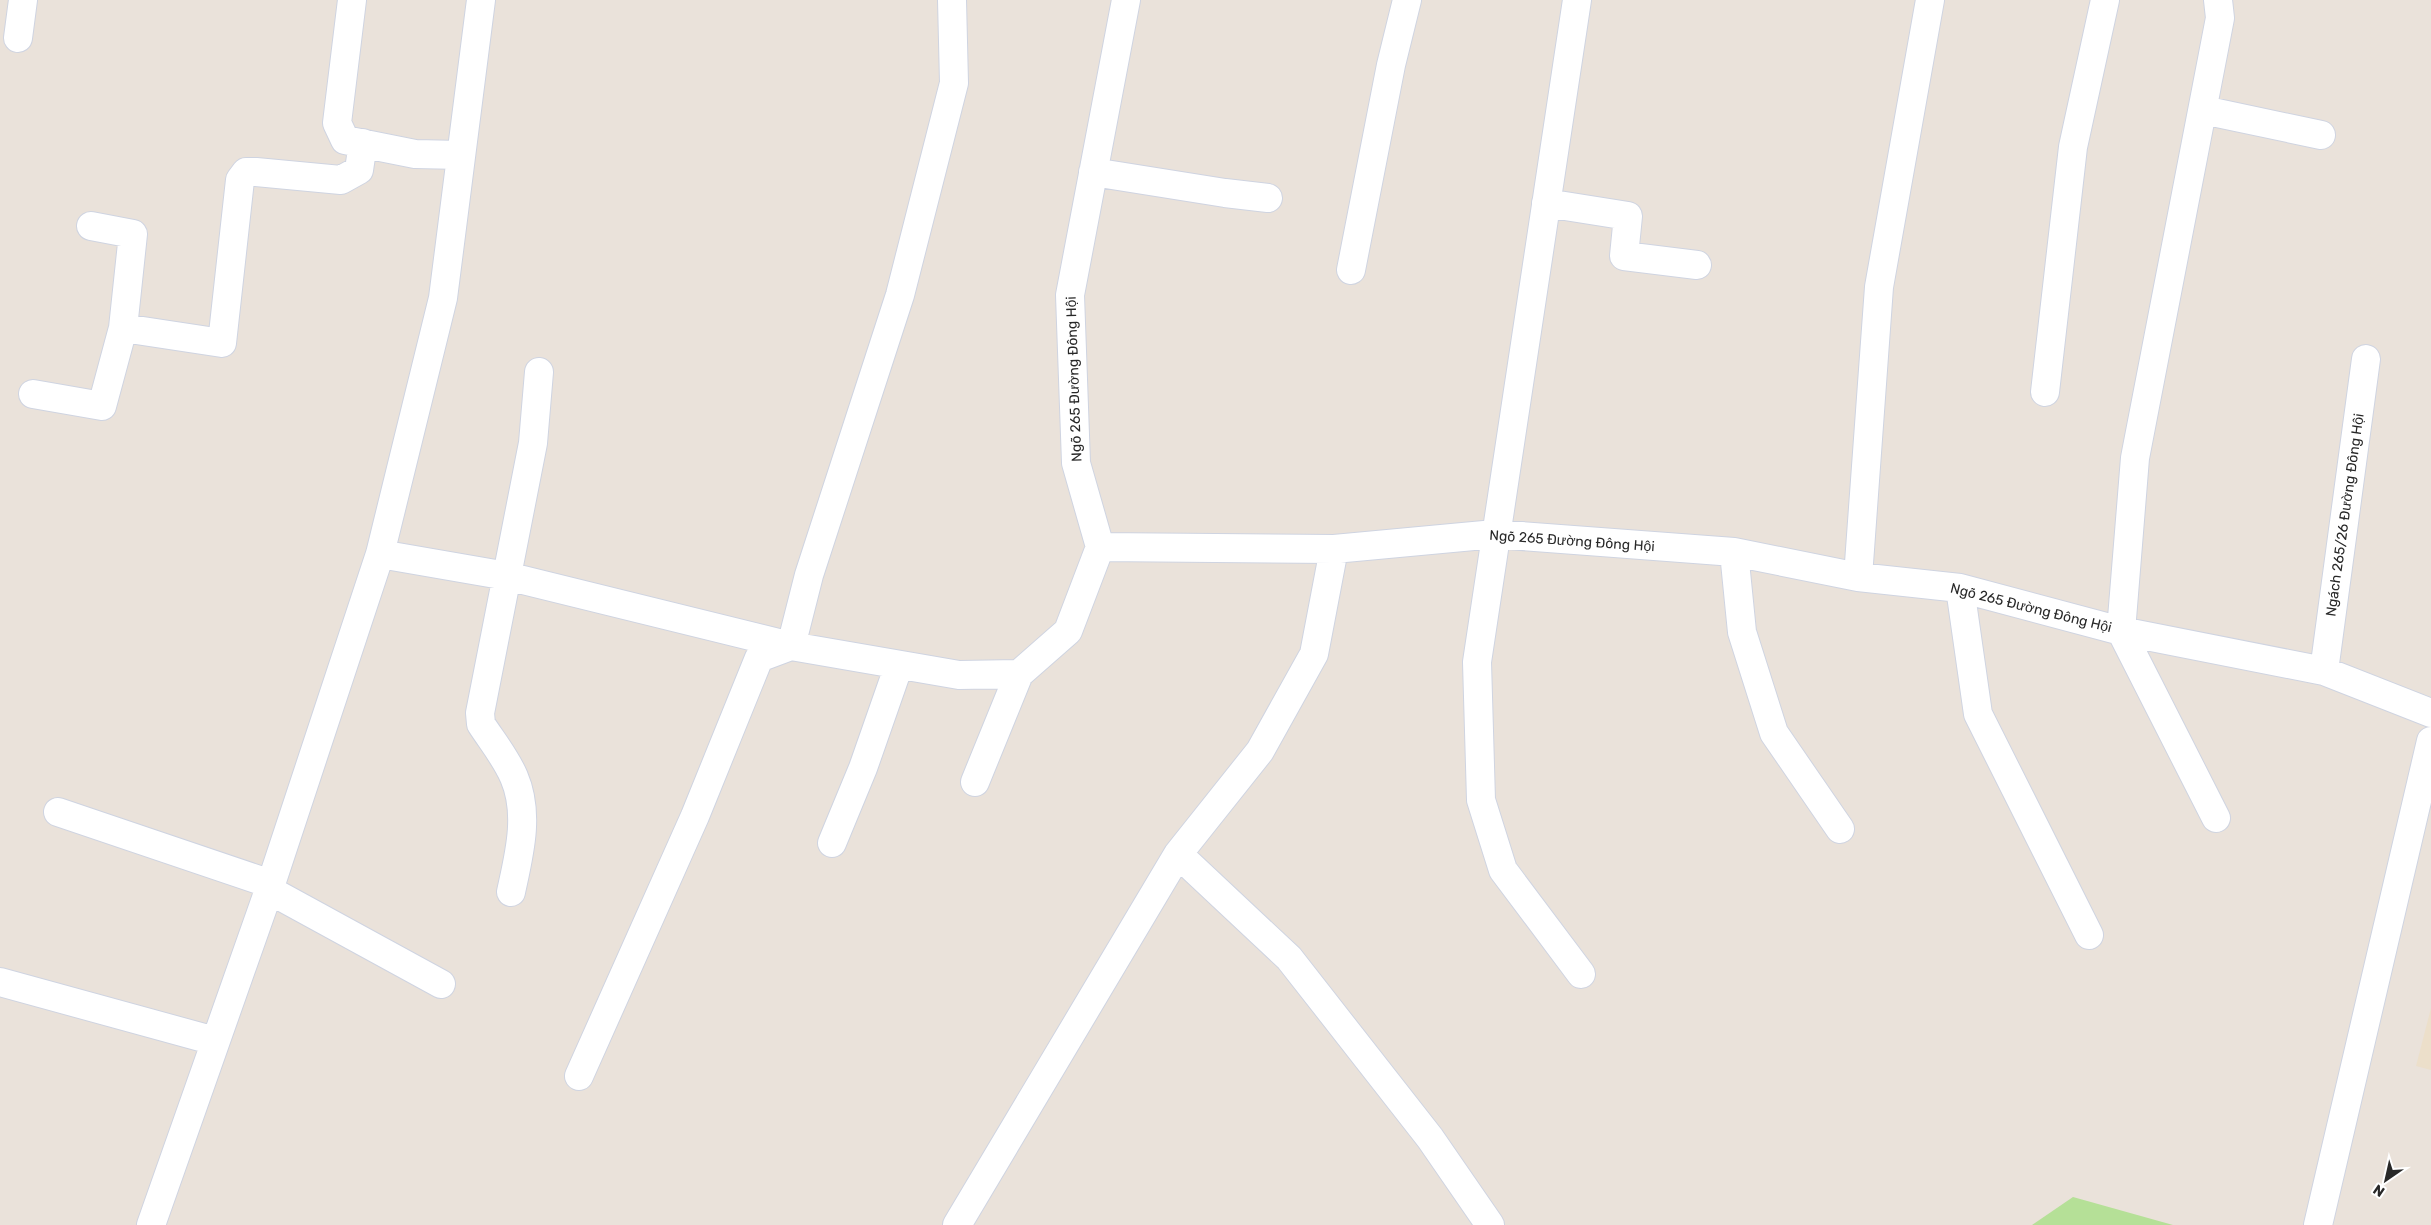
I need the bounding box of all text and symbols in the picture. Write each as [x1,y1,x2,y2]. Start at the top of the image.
street label: Ngõ 265 Đường Đông Hội [1063,296,1085,462]
street label: Ngách 265/26 Đường Đông Hội [2322,412,2368,618]
street label: Ngõ 265 Đường Đông Hội [1489,527,1655,555]
street label: Ngõ 265 Đường Đông Hội [1949,580,2113,636]
north arrow [2361,1155,2411,1205]
text: N [2370,1180,2388,1200]

